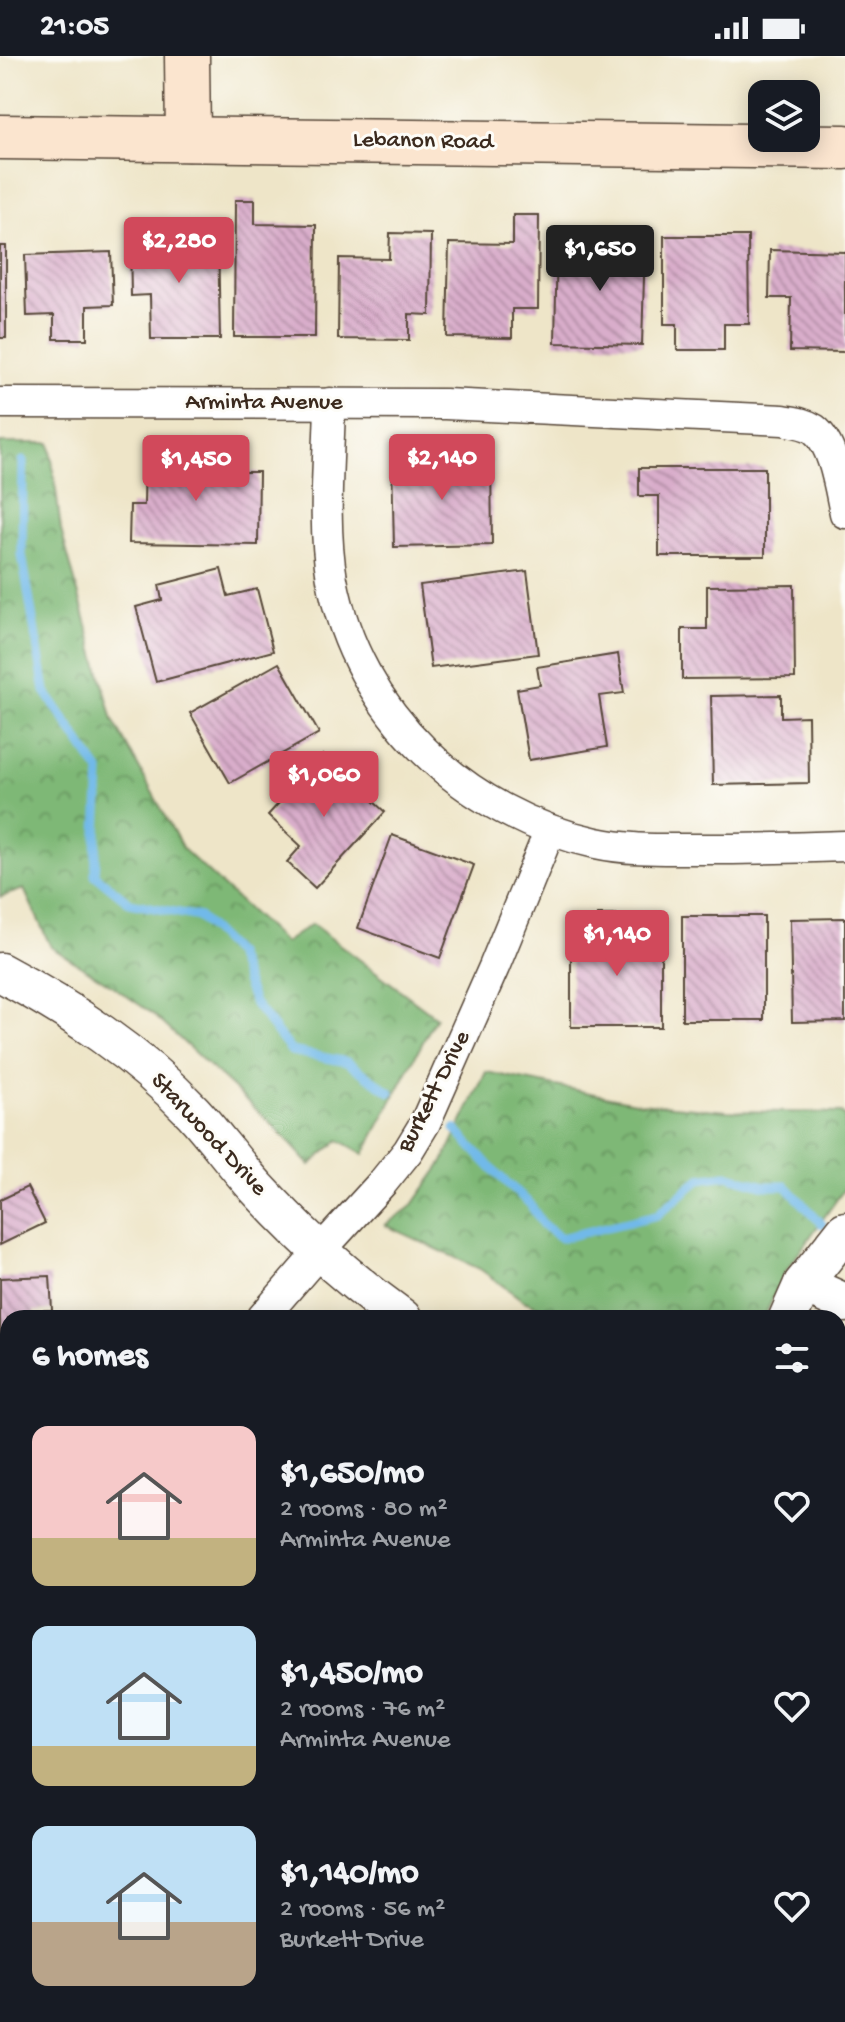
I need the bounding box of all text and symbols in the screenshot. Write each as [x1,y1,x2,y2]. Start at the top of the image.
text: 21:05 [40,11,109,46]
map controls [748,80,820,152]
button: layers [748,80,820,152]
street label: Lebanon Road [352,126,495,158]
pin: $2,280 [114,217,244,285]
pin: $1,650 [535,225,665,293]
text: $2,280 [142,227,216,258]
text: $1,650 [564,235,636,266]
street label: Arminta Avenue [185,389,343,418]
pin: $2,140 [377,434,507,502]
pin: $1,450 [131,435,261,503]
text: $2,140 [407,444,477,475]
text: $1,450 [160,445,232,476]
pin: $1,060 [259,751,389,819]
text: $1,060 [287,761,361,792]
pin: $1,140 [552,910,682,978]
text: $1,140 [583,920,651,951]
street label: Burkett Drive [392,1026,478,1159]
street label: Starwood Drive [143,1067,273,1203]
icon: filters [770,1336,814,1380]
text: 6 homes [32,1338,147,1378]
text: $1,650/mo [280,1455,424,1495]
icon: home [96,1458,192,1554]
icon: heart [770,1484,814,1528]
text: 2 rooms · 80 m² [280,1495,448,1526]
text: Arminta Avenue [280,1526,450,1557]
text: $1,450/mo [280,1655,423,1695]
icon: home [96,1658,192,1754]
icon: heart [770,1684,814,1728]
text: 2 rooms · 76 m² [280,1695,445,1726]
text: Arminta Avenue [280,1726,450,1757]
text: $1,140/mo [280,1855,419,1895]
icon: home [96,1858,192,1954]
icon: heart [770,1884,814,1928]
text: 2 rooms · 56 m² [280,1895,445,1926]
text: Burkett Drive [280,1926,424,1957]

